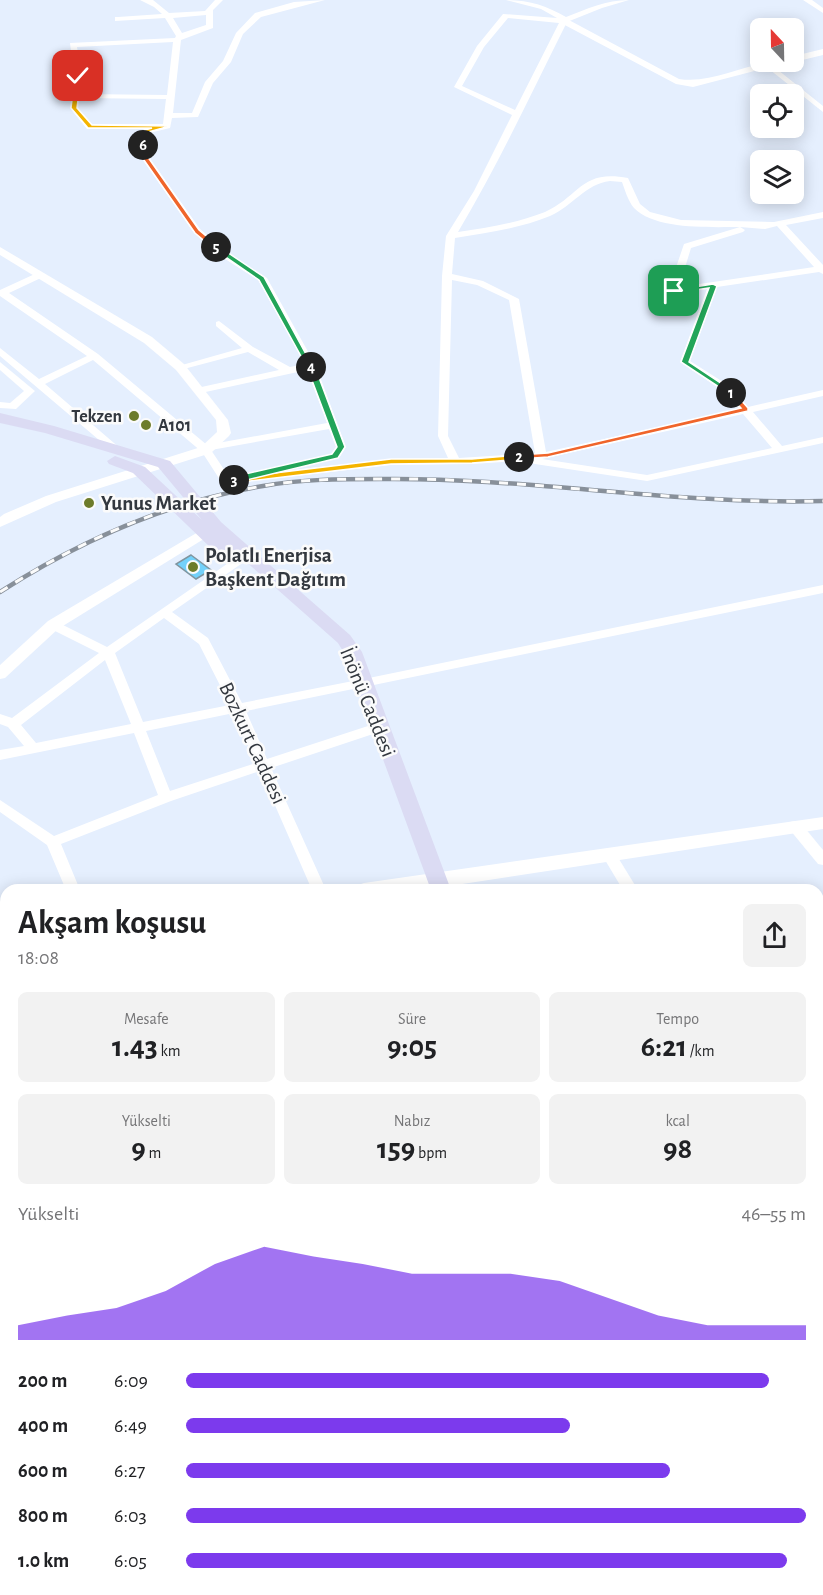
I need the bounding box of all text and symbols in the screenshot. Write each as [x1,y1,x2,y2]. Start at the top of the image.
north arrow [750,18,804,72]
map controls [750,18,804,204]
pin [52,50,103,101]
icon: check [61,59,94,92]
button: locate [750,84,804,138]
pin: 6 [128,130,158,160]
text: 6 [139,137,147,153]
button: layers [750,150,804,204]
pin: 5 [201,232,231,262]
text: 5 [213,239,219,255]
pin [648,265,699,316]
icon: arrive [657,274,690,307]
pin: 4 [296,352,326,382]
text: 4 [307,359,315,375]
pin: 1 [716,378,746,408]
text: 1 [728,385,734,401]
place label: Tekzen [71,408,122,426]
marker: Tekzen [127,409,141,423]
place label: A101 [158,417,191,435]
marker: A101 [139,418,153,432]
pin: 2 [504,442,534,472]
text: 2 [515,449,523,465]
pin: 3 [219,465,249,495]
text: 3 [231,472,237,488]
place label: Yunus Market [101,493,216,514]
marker: Yunus Market [82,496,96,510]
place label: Polatlı Enerjisa Başkent Dağıtım [205,545,346,590]
marker: Polatlı Enerjisa Başkent Dağıtım [186,560,200,574]
street label: İnönü Caddesi [336,644,400,760]
street label: Bozkurt Caddesi [215,679,290,807]
button: share [743,904,806,967]
text: Akşam koşusu [18,907,206,940]
text: 18:08 [18,948,59,968]
text: Mesafe [124,1011,169,1027]
text: Süre [398,1011,426,1027]
text: Tempo [656,1011,699,1027]
text: 1.43 [112,1032,158,1062]
text: 9:05 [387,1032,437,1062]
text: 6:21 [641,1032,687,1062]
text: km [158,1043,181,1059]
text: /km [687,1043,714,1059]
text: Yükselti [122,1113,171,1129]
text: Nabız [394,1113,430,1129]
text: kcal [665,1113,690,1129]
text: 9 [131,1134,146,1164]
text: 159 [377,1134,415,1164]
text: 98 [663,1134,692,1164]
text: m [146,1145,161,1161]
text: bpm [415,1145,447,1161]
text: Yükselti [18,1204,79,1224]
text: 46–55 m [741,1204,806,1224]
text: 200 m [18,1371,67,1391]
text: 6:09 [114,1371,148,1391]
text: 400 m [18,1416,68,1436]
text: 6:49 [114,1416,147,1436]
text: 600 m [18,1461,68,1481]
text: 6:27 [114,1461,145,1481]
text: 800 m [18,1506,68,1526]
text: 6:03 [114,1506,147,1526]
text: 1.0 km [18,1551,69,1571]
text: 6:05 [114,1551,147,1571]

